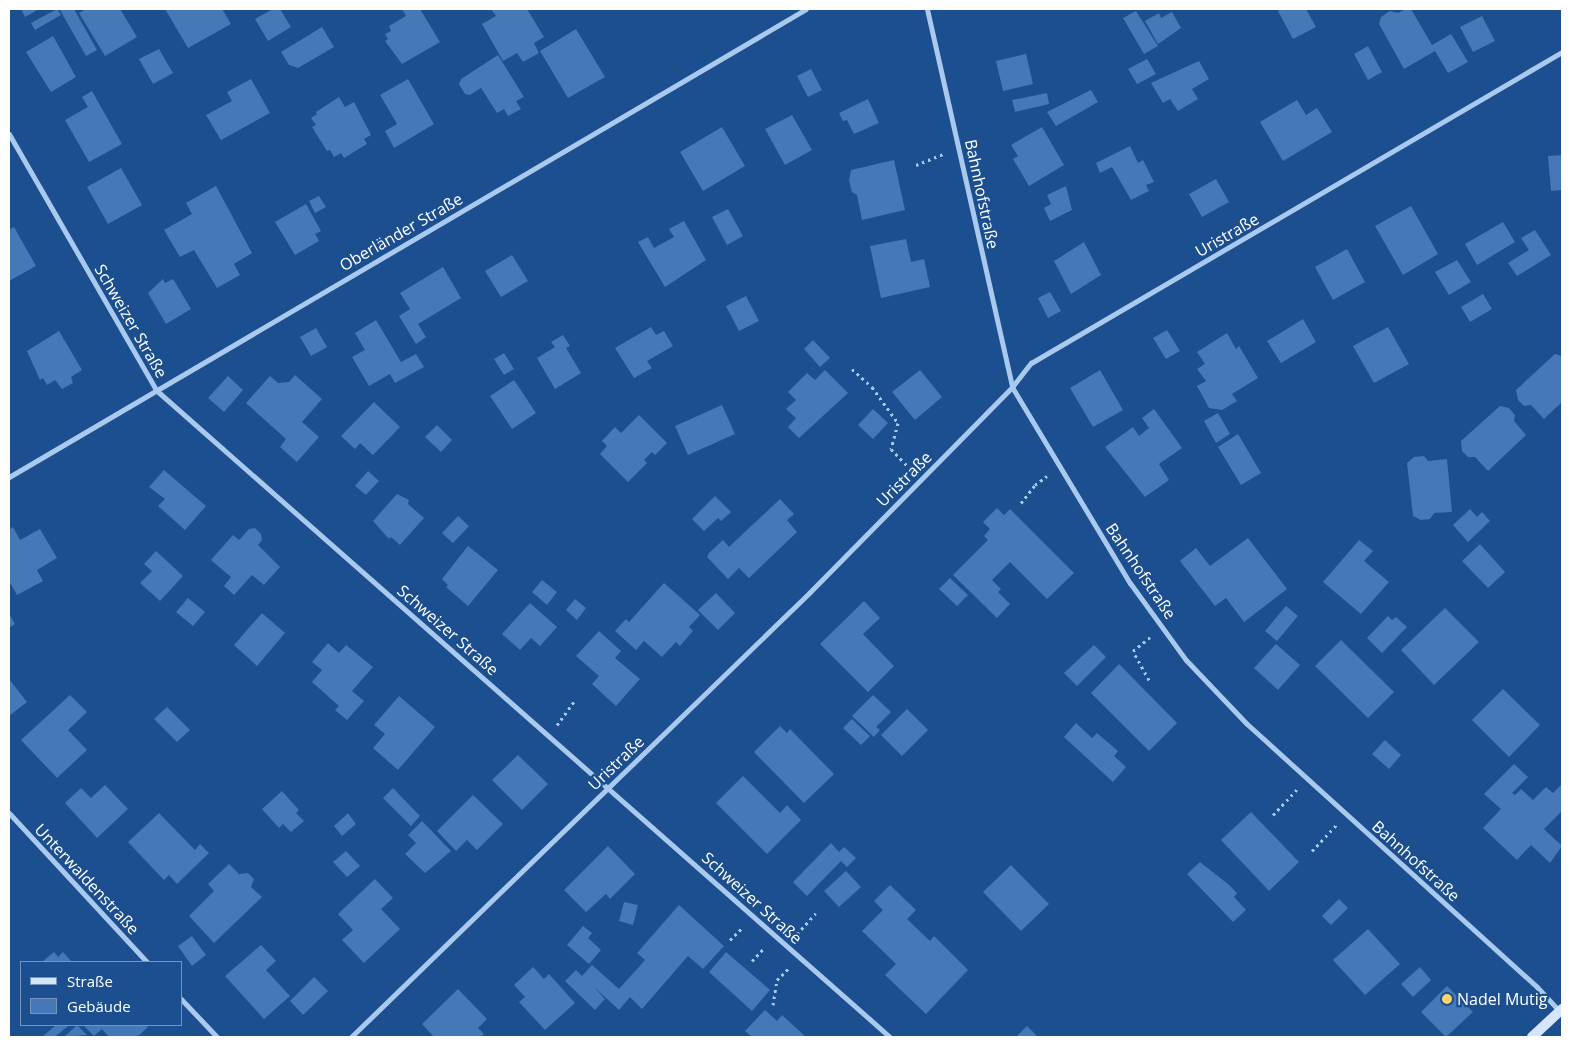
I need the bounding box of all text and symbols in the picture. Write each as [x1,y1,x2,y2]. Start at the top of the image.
street label: Bahnhofstraße [961,138,1003,250]
street label: Oberländer Straße [336,189,466,275]
street label: Uristraße [1192,209,1262,261]
street label: Schweizer Straße [91,261,171,381]
street label: Uristraße [872,447,936,511]
street label: Bahnhofstraße [1102,519,1180,623]
street label: Schweizer Straße [394,581,502,679]
street label: Uristraße [584,732,648,794]
street label: Bahnhofstraße [1368,817,1464,905]
street label: Unterwaldenstraße [31,820,143,938]
street label: Schweizer Straße [698,848,806,948]
legend [20,961,182,1026]
text: Straße [67,971,113,991]
place label: Nadel Mutig [1457,989,1548,1009]
marker: Nadel Mutig [1441,993,1453,1005]
text: Gebäude [67,996,131,1016]

